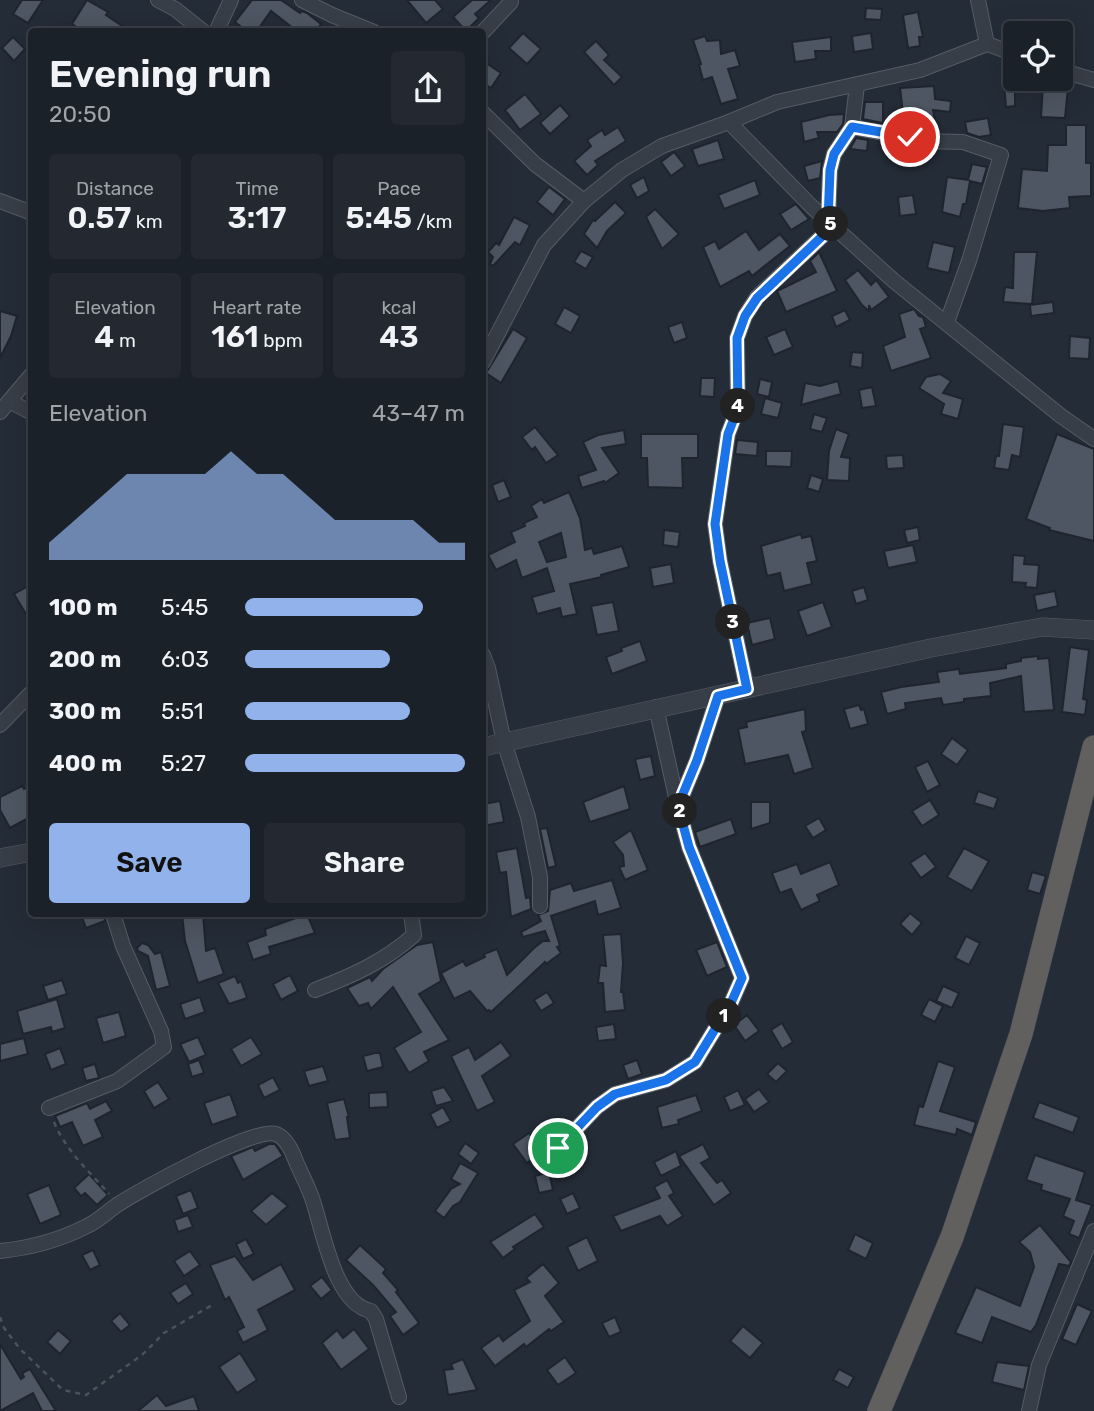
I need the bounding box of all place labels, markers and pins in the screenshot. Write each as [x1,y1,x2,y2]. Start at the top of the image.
pin [880,107,940,167]
pin: 5 [814,206,848,242]
pin: 4 [720,388,756,424]
pin: 3 [716,604,750,640]
pin: 2 [662,794,698,828]
pin: 1 [706,998,742,1034]
pin [528,1118,588,1178]

